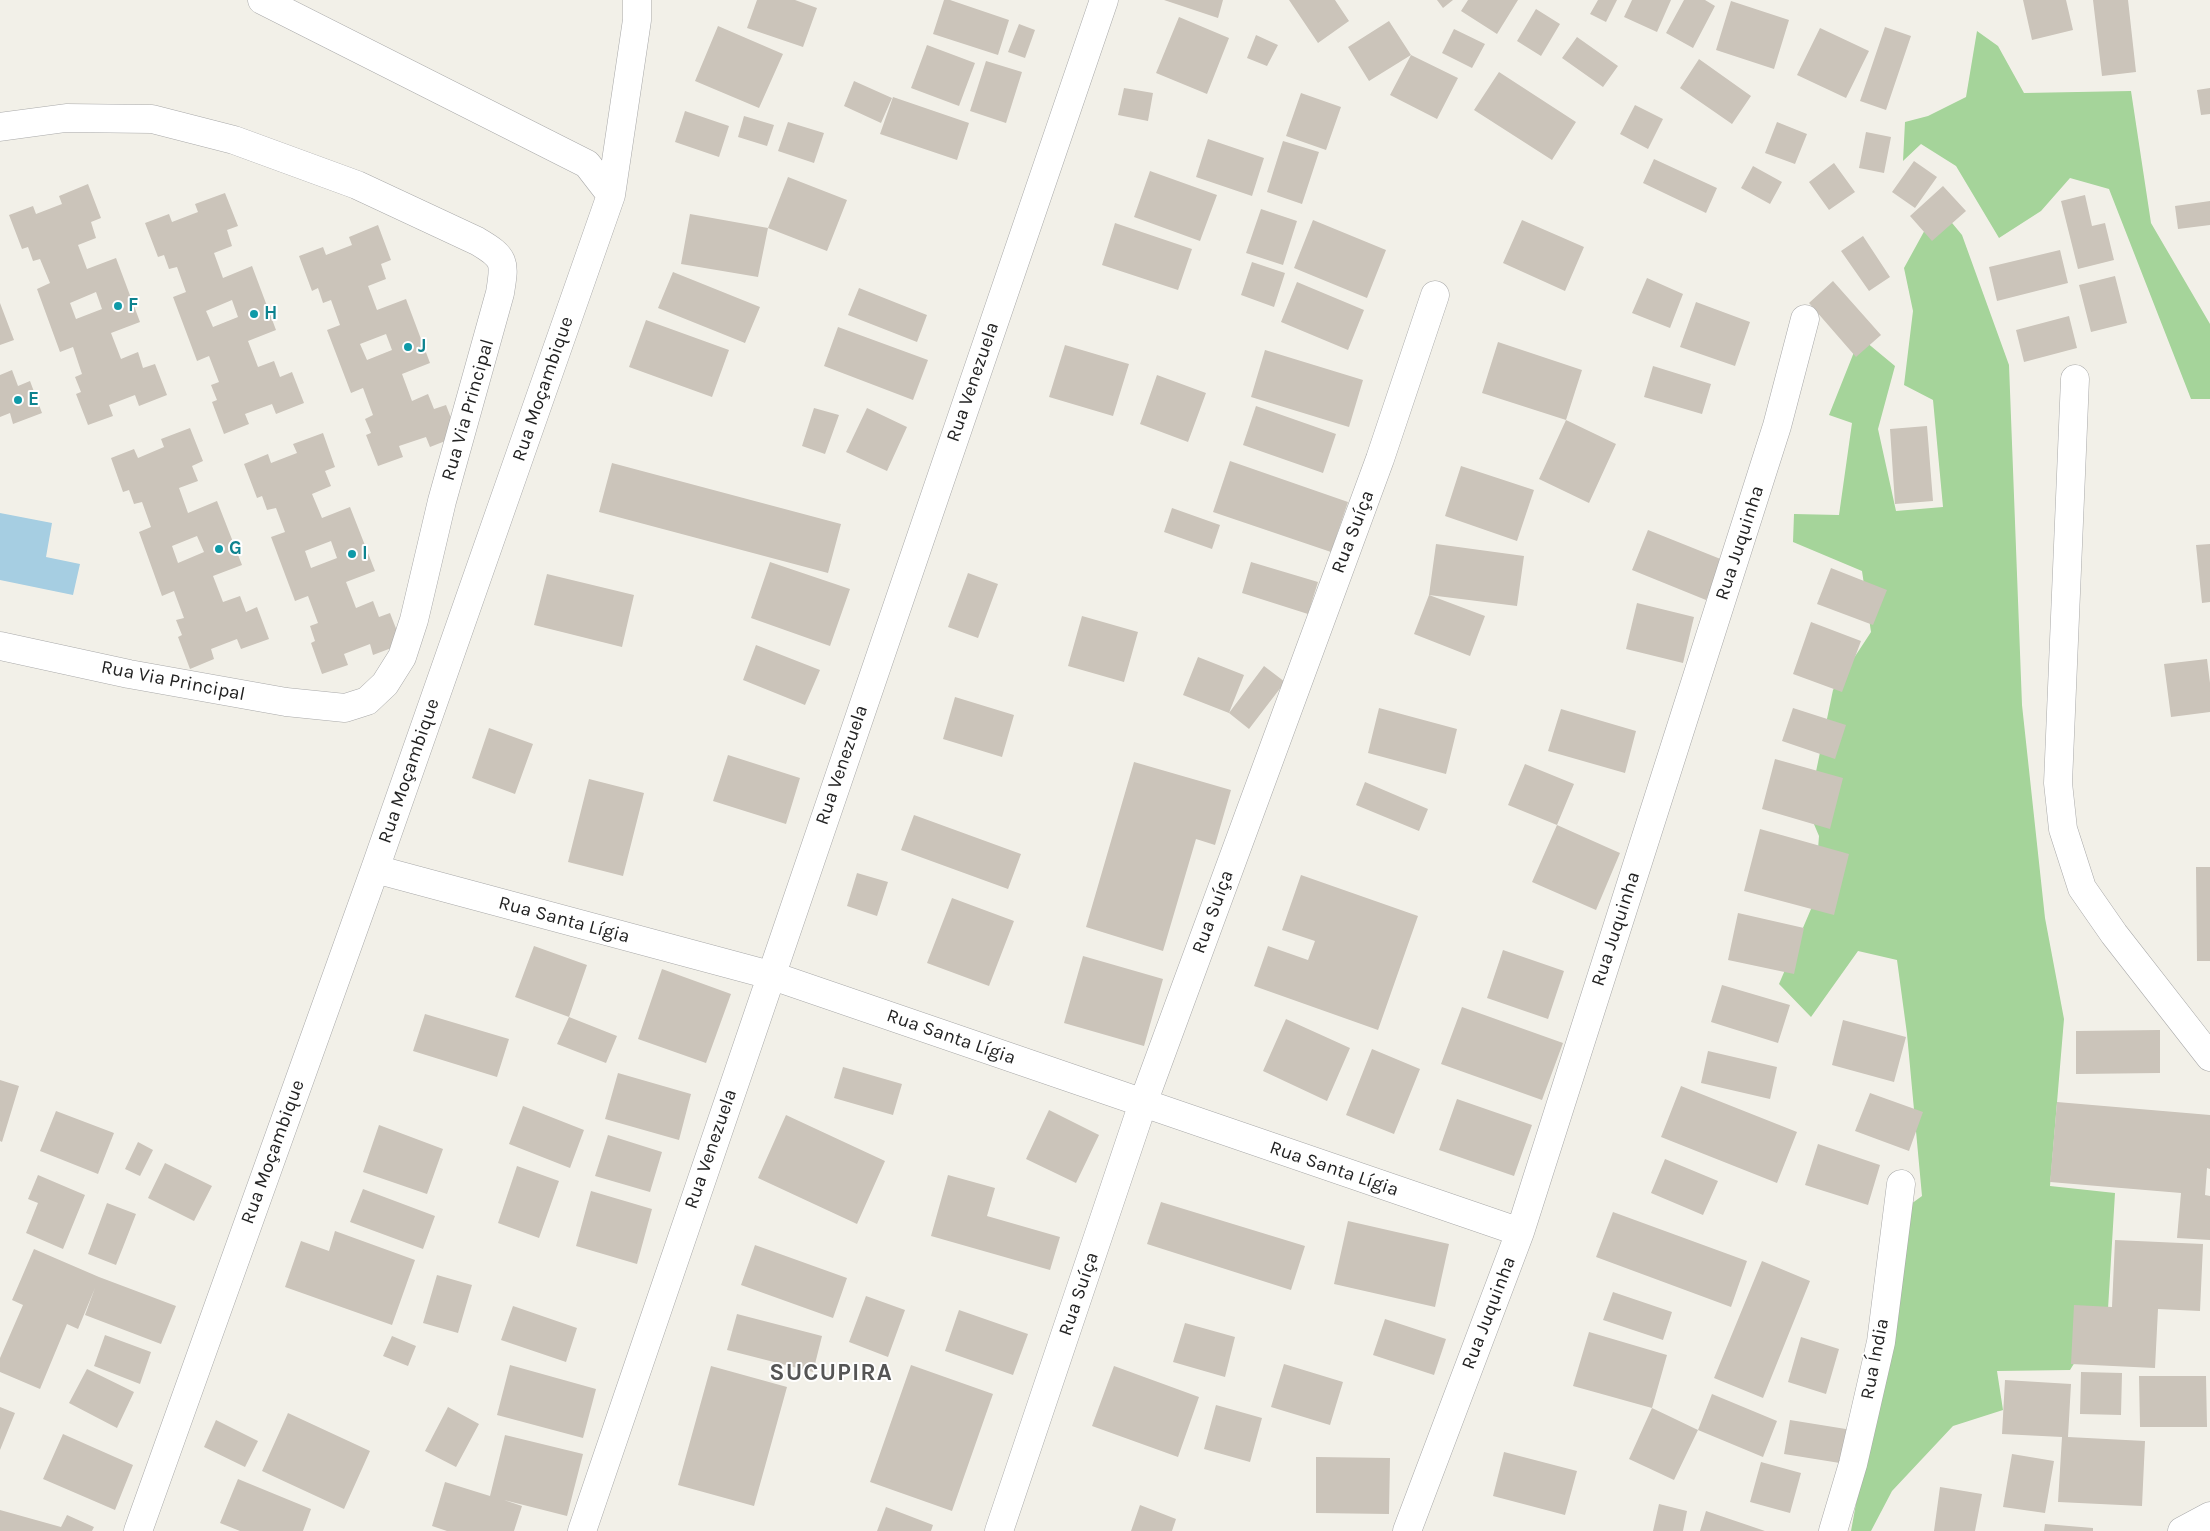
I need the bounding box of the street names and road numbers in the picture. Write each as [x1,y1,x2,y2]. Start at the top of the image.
street label: Rua Moçambique [507,313,579,465]
street label: Rua Venezuela [942,319,1004,445]
street label: Rua Via Principal [437,337,499,483]
street label: Rua Juquinha [1711,483,1769,603]
street label: Rua Suíça [1327,487,1379,577]
street label: Rua Via Principal [99,656,247,706]
street label: Rua Moçambique [373,695,445,847]
street label: Rua Venezuela [811,702,873,828]
street label: Rua Suíça [1187,867,1239,957]
street label: Rua Juquinha [1587,869,1645,989]
street label: Rua Santa Lígia [496,892,632,948]
street label: Rua Santa Lígia [883,1004,1019,1070]
street label: Rua Moçambique [236,1077,310,1227]
street label: Rua Venezuela [680,1086,742,1212]
street label: Rua Santa Lígia [1266,1136,1402,1202]
street label: Rua Suíça [1054,1249,1104,1339]
street label: Rua Juquinha [1457,1253,1521,1373]
street label: Rua Índia [1856,1316,1894,1402]

